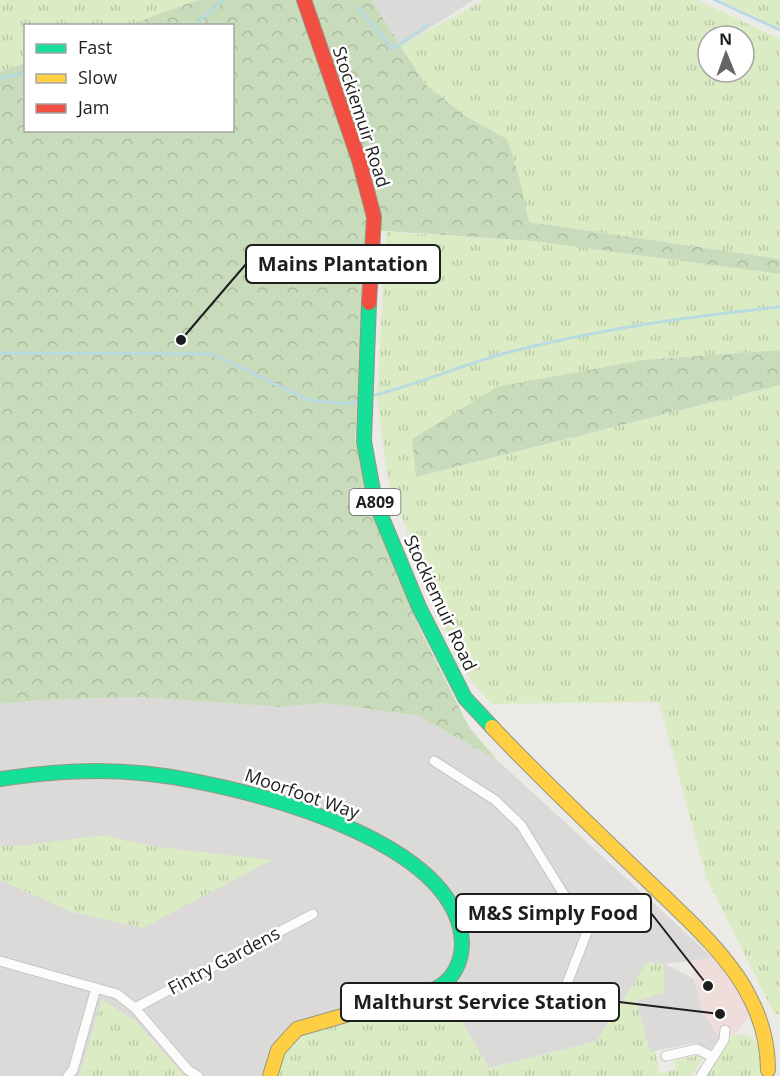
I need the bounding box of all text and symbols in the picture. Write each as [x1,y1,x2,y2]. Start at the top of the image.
legend [24,24,234,132]
north arrow [696,24,756,84]
text: N [719,28,732,50]
text: Fast [78,35,112,59]
street label: Stockiemuir Road [328,43,396,190]
text: Slow [78,65,117,89]
text: Jam [76,95,110,119]
callout: Mains Plantation [246,245,440,283]
text: Mains Plantation [258,250,428,277]
road number: A809 [350,489,400,515]
street label: Stockiemuir Road [399,531,483,674]
street label: Moorfoot Way [242,762,364,824]
callout: M&S Simply Food [456,894,651,932]
text: M&S Simply Food [468,899,638,926]
street label: Fintry Gardens [163,921,284,1000]
callout: Malthurst Service Station [341,983,619,1021]
text: Malthurst Service Station [353,988,607,1015]

